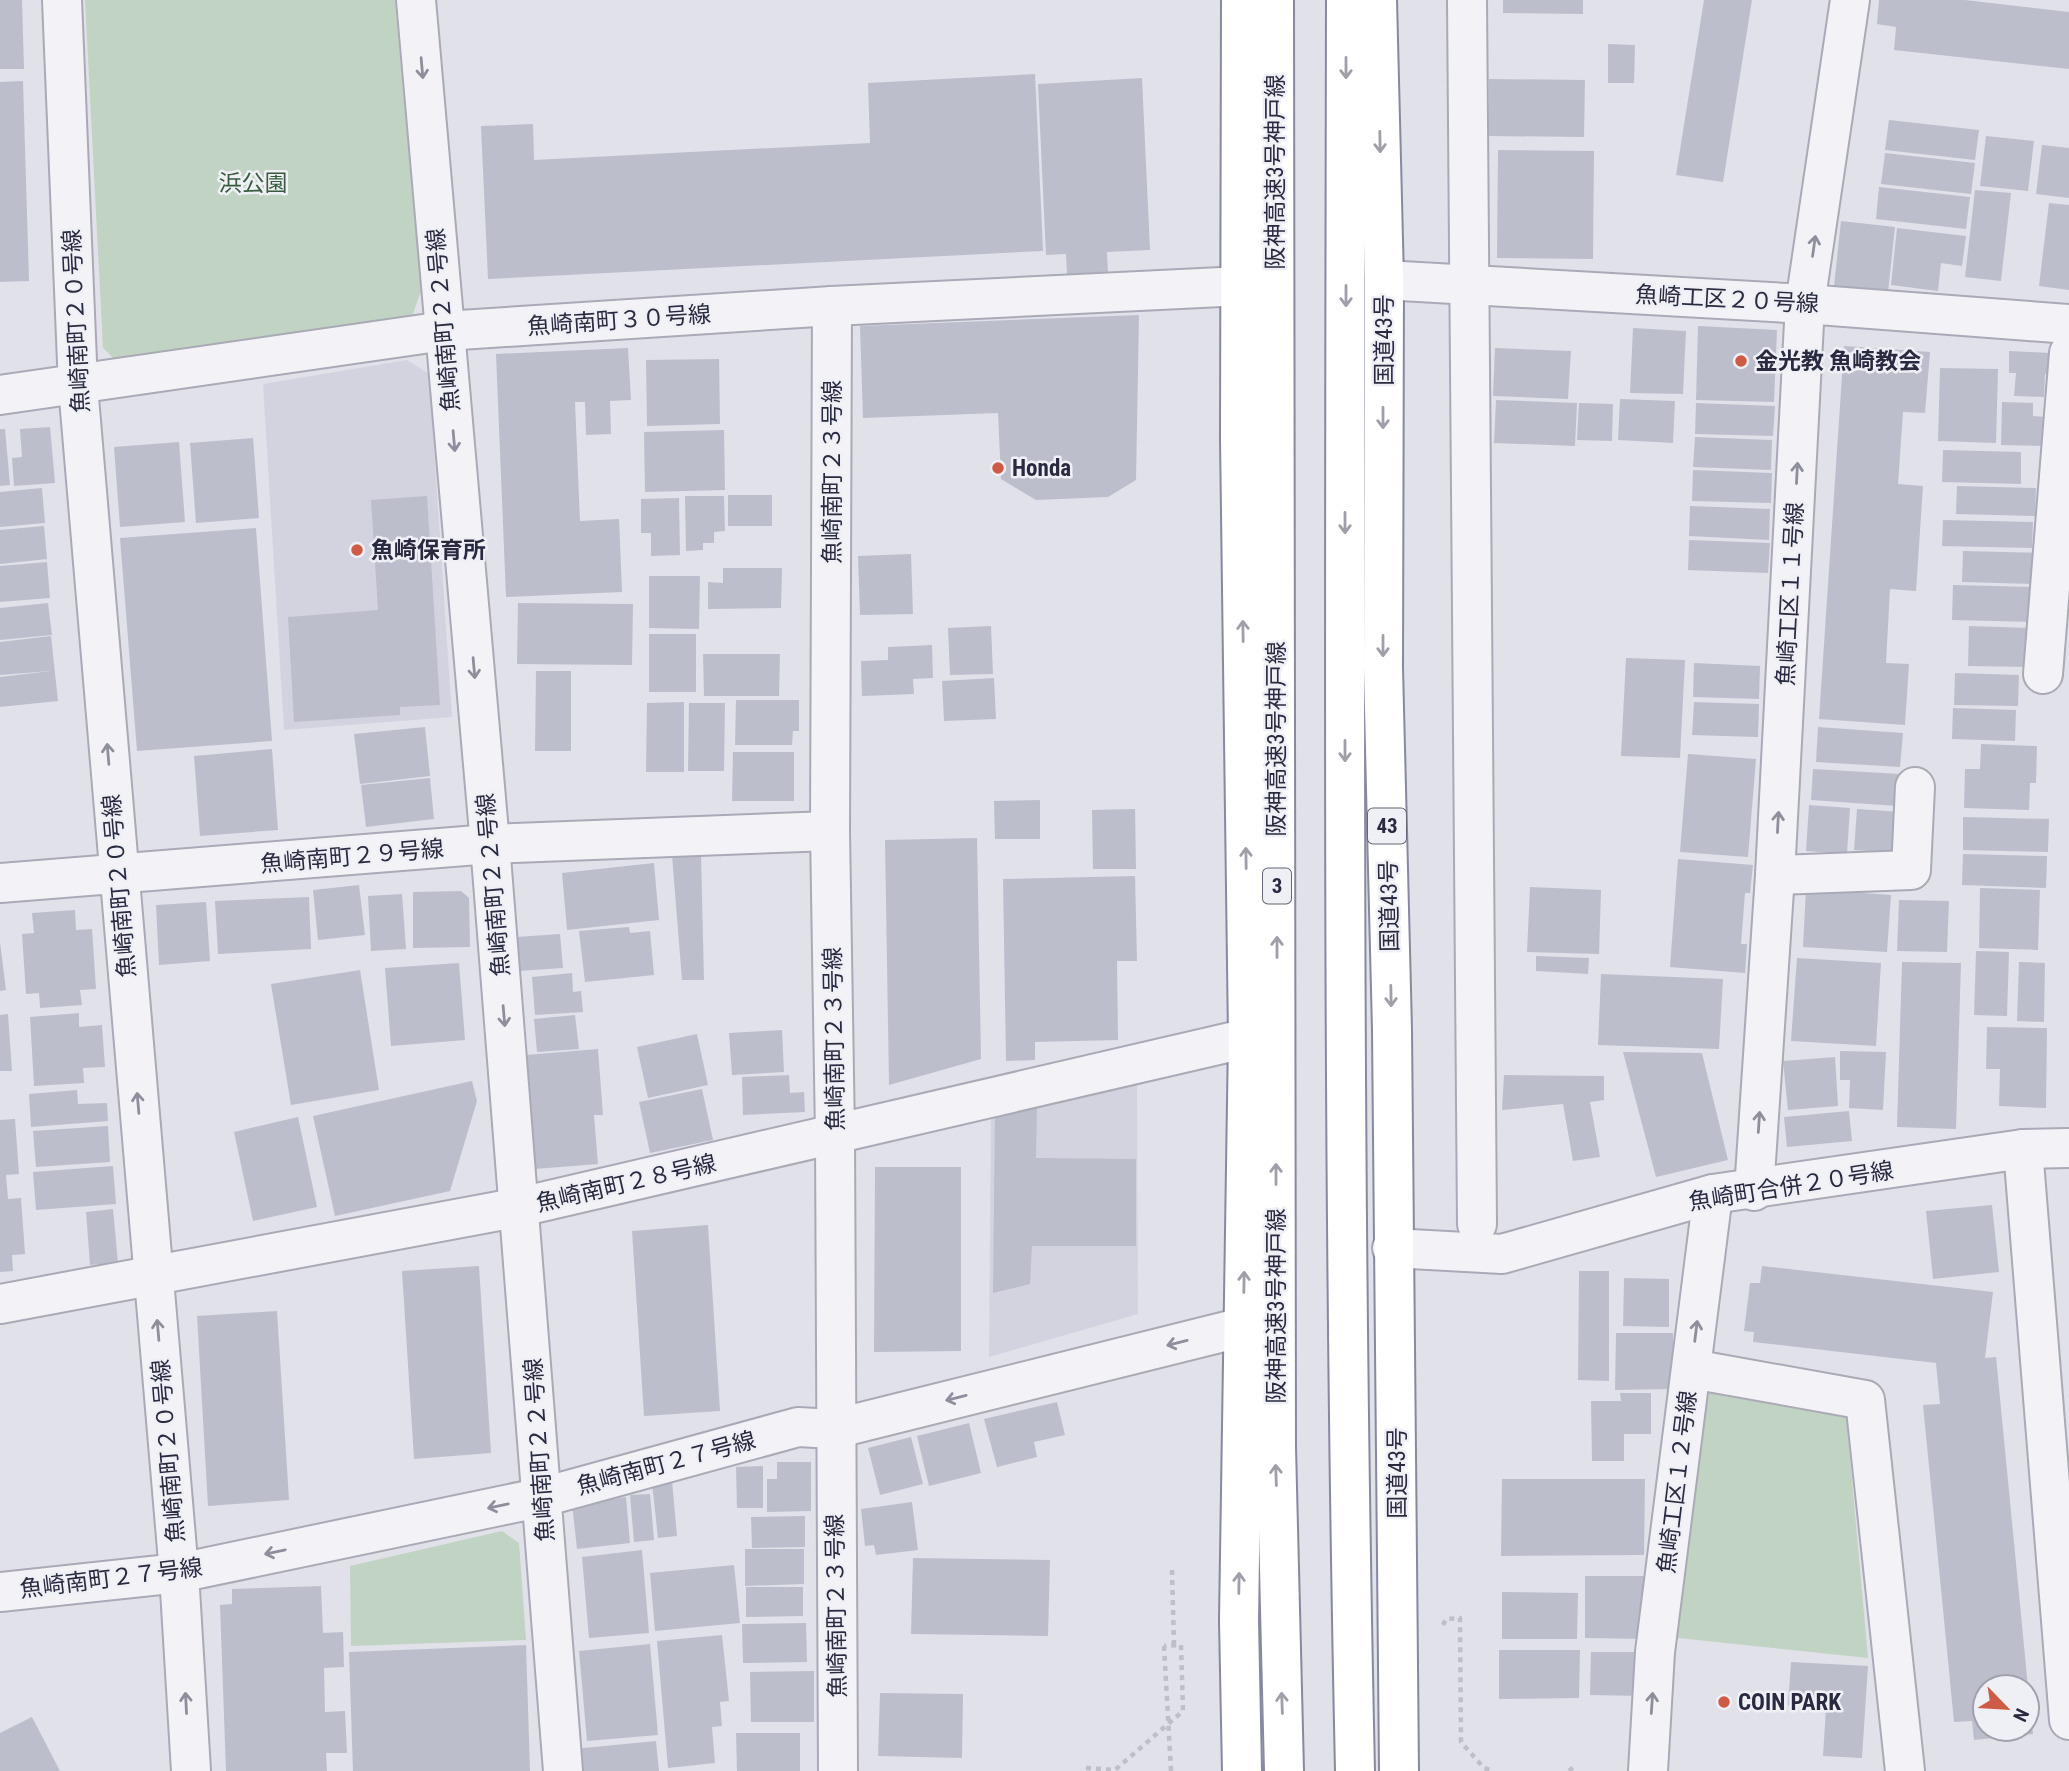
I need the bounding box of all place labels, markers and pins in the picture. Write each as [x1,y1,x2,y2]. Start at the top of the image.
place label: 金光教 魚崎教会 [1755,348,1921,375]
marker: 金光教 魚崎教会 [1733,353,1749,369]
place label: Honda [1012,455,1071,482]
marker: Honda [990,460,1006,476]
place label: 魚崎保育所 [371,537,486,564]
marker: 魚崎保育所 [349,542,365,558]
place label: COIN PARK [1738,1689,1841,1716]
marker: COIN PARK [1716,1694,1732,1710]

